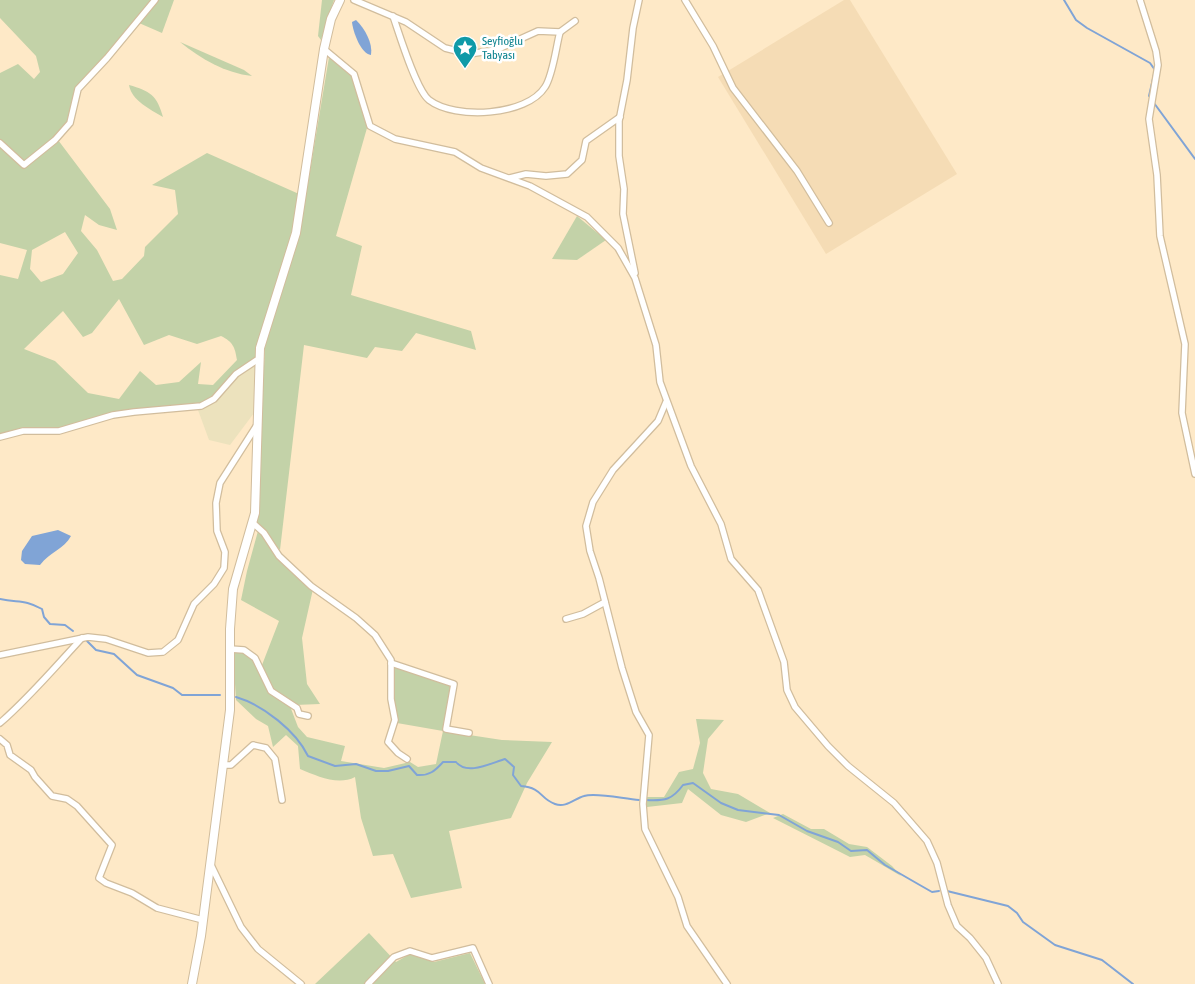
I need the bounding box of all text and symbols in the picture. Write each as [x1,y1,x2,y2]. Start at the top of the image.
place label: Seyfioğlu Tabyası [482,34,523,62]
place icon: Seyfioğlu Tabyası [452,35,478,69]

